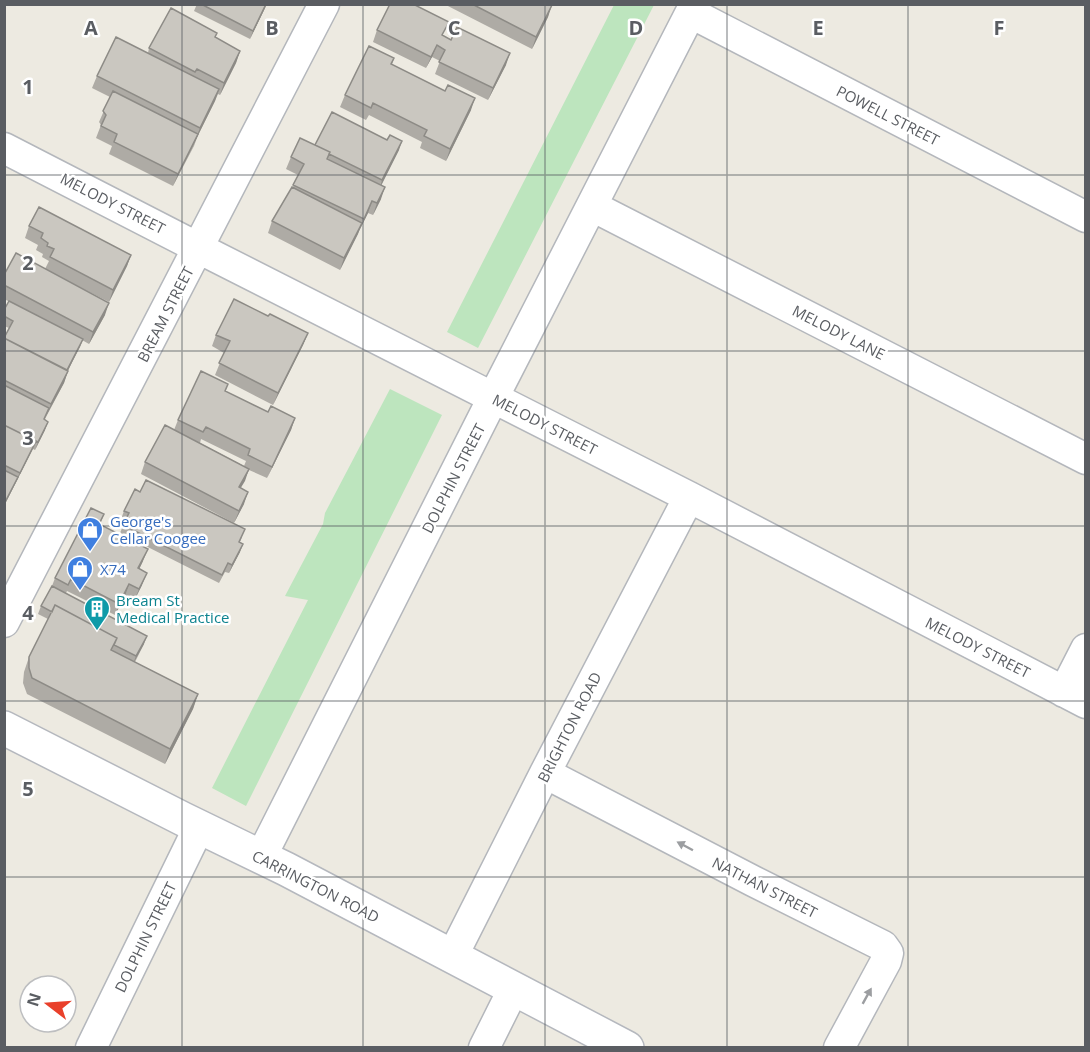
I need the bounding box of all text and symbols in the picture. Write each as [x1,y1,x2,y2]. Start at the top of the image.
text: A [84,14,98,41]
text: B [265,14,279,41]
text: C [448,14,461,41]
text: D [629,14,643,41]
text: E [812,14,824,41]
text: F [994,14,1004,41]
text: 1 [22,73,34,100]
street label: POWELL STREET [833,80,944,150]
street label: MELODY STREET [57,168,170,238]
text: 2 [22,249,34,276]
street label: BREAM STREET [132,262,198,365]
street label: MELODY LANE [789,300,889,364]
street label: MELODY STREET [489,389,602,459]
street label: DOLPHIN STREET [417,419,490,536]
text: 3 [22,424,34,451]
place label: George's Cellar Coogee [110,511,206,548]
shop icon: George's Cellar Coogee [75,515,105,553]
shop icon: X74 [65,554,95,592]
place label: X74 [100,559,126,579]
place label: Bream St Medical Practice [116,590,230,627]
building icon: Bream St Medical Practice [82,594,112,632]
text: 4 [22,599,34,626]
street label: MELODY STREET [922,612,1035,682]
street label: BRIGHTON ROAD [533,668,605,786]
text: 5 [22,775,34,802]
one-way arrow [676,841,693,851]
street label: CARRINGTON ROAD [249,845,383,927]
street label: NATHAN STREET [709,852,822,922]
street label: DOLPHIN STREET [110,878,181,996]
north arrow [18,974,78,1034]
one-way arrow [862,988,872,1005]
text: N [21,990,46,1009]

